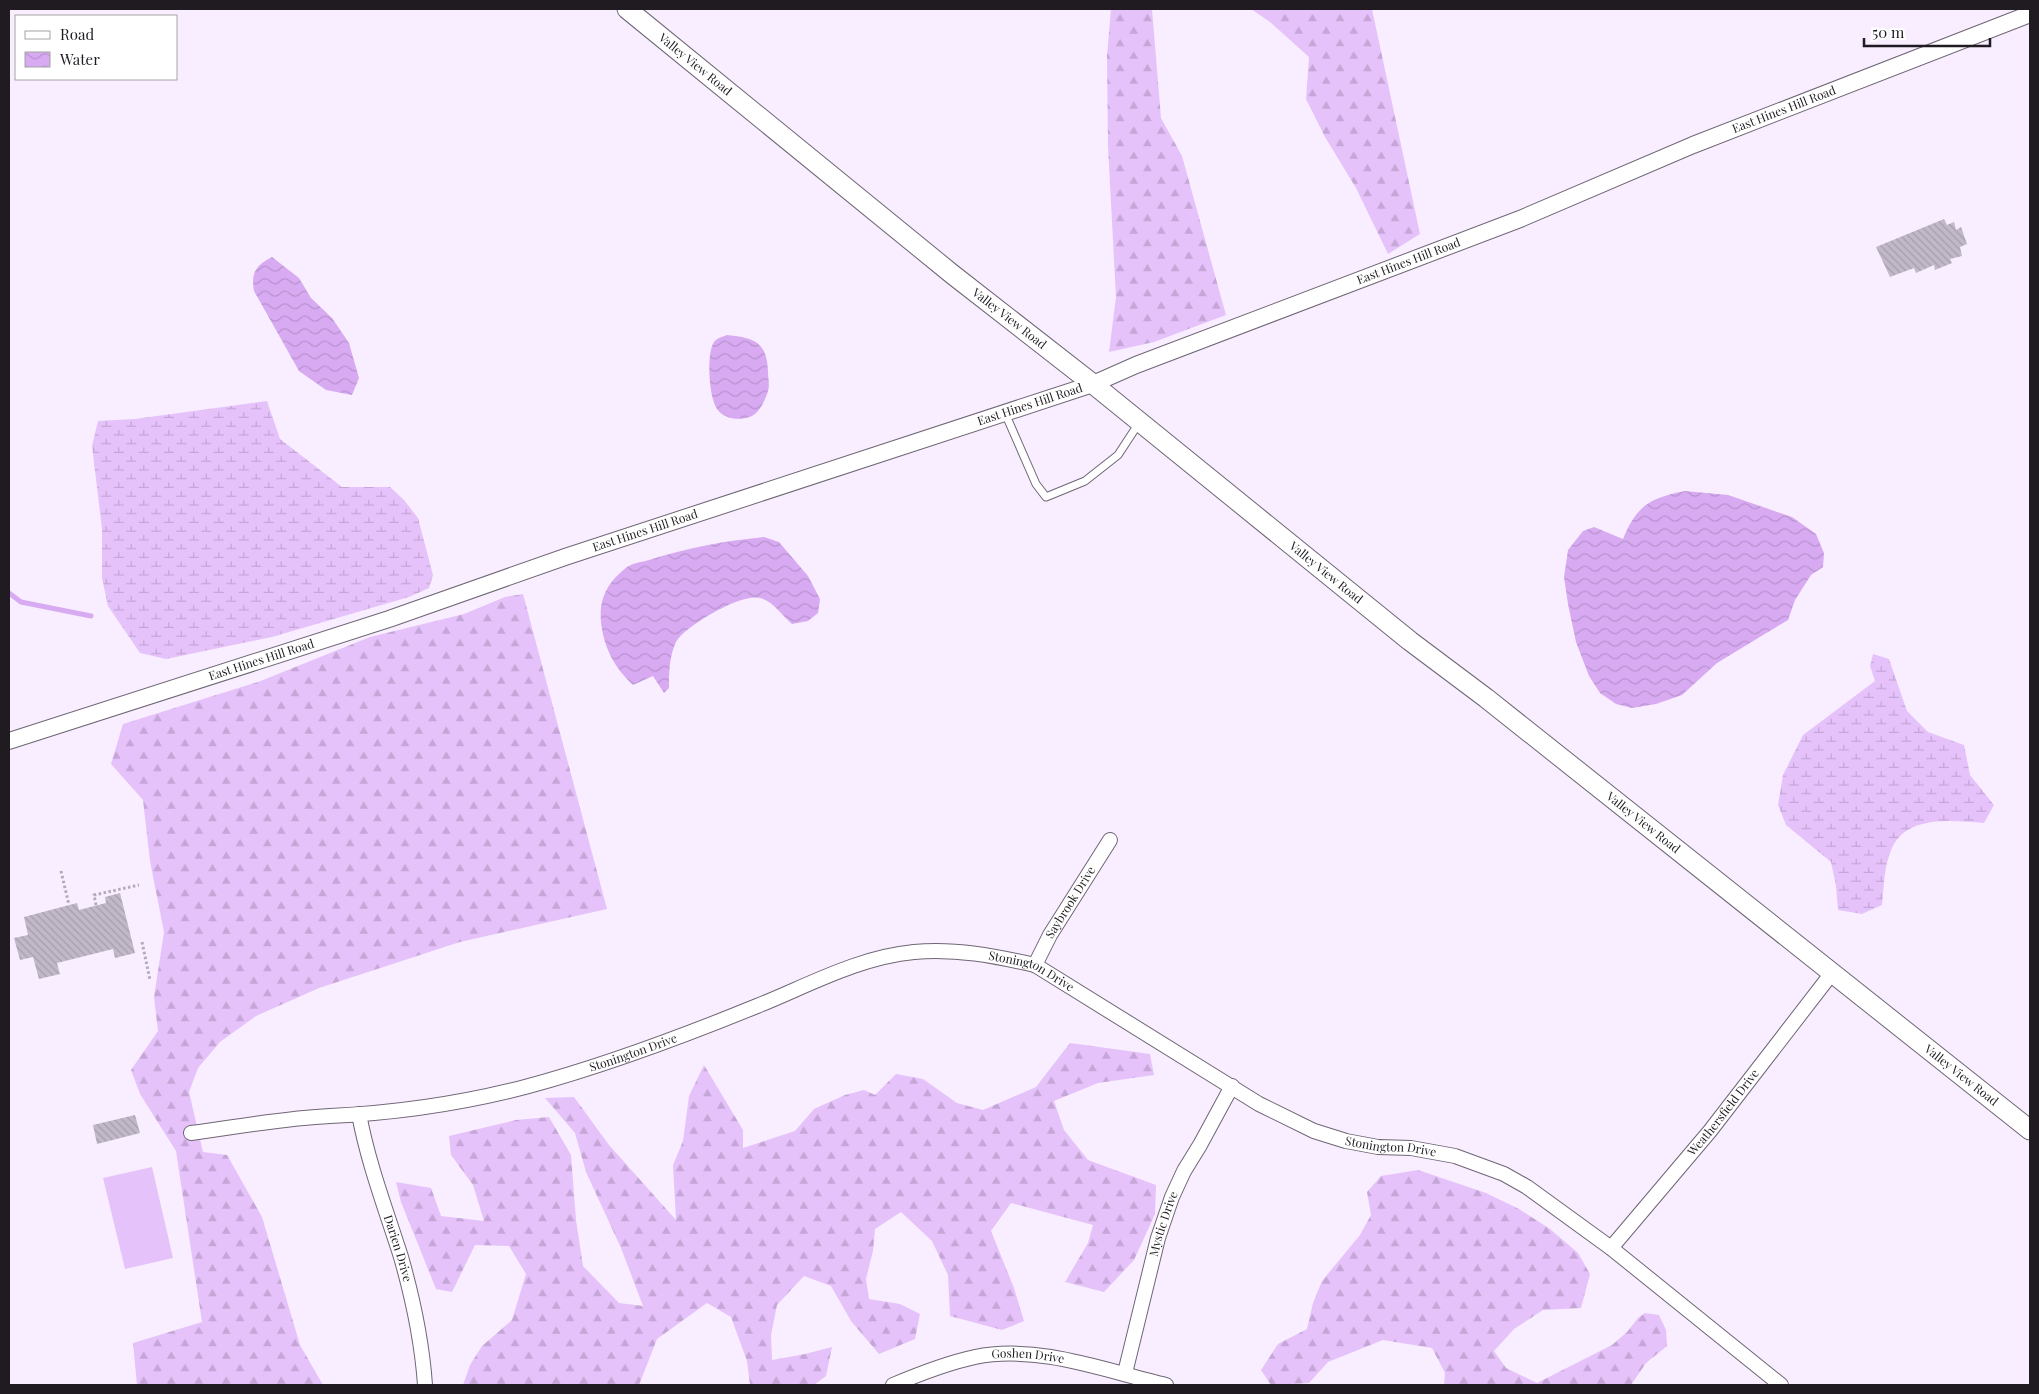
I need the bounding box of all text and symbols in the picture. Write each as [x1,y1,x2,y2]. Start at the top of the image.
legend [15,15,178,80]
scale bar [1864,15,1990,47]
text: 50 m [1872,22,1905,42]
text: Road [60,24,94,44]
street label: Valley View Road [655,29,736,98]
text: Water [59,49,100,69]
street label: East Hines Hill Road [1730,81,1838,136]
street label: East Hines Hill Road [1354,233,1462,287]
street label: Valley View Road [969,283,1050,352]
street label: East Hines Hill Road [975,379,1084,428]
street label: East Hines Hill Road [590,505,699,554]
street label: Valley View Road [1286,537,1367,607]
street label: East Hines Hill Road [206,635,316,683]
street label: Valley View Road [1603,787,1684,856]
street label: Saybrook Drive [1041,863,1098,941]
street label: Stonington Drive [987,947,1078,994]
street label: Stonington Drive [587,1029,679,1075]
street label: Valley View Road [1921,1040,2002,1109]
street label: Weathersfield Drive [1683,1065,1762,1160]
street label: Stonington Drive [1344,1132,1438,1159]
street label: Mystic Drive [1145,1188,1181,1258]
street label: Darien Drive [381,1213,416,1283]
street label: Goshen Drive [991,1345,1066,1366]

